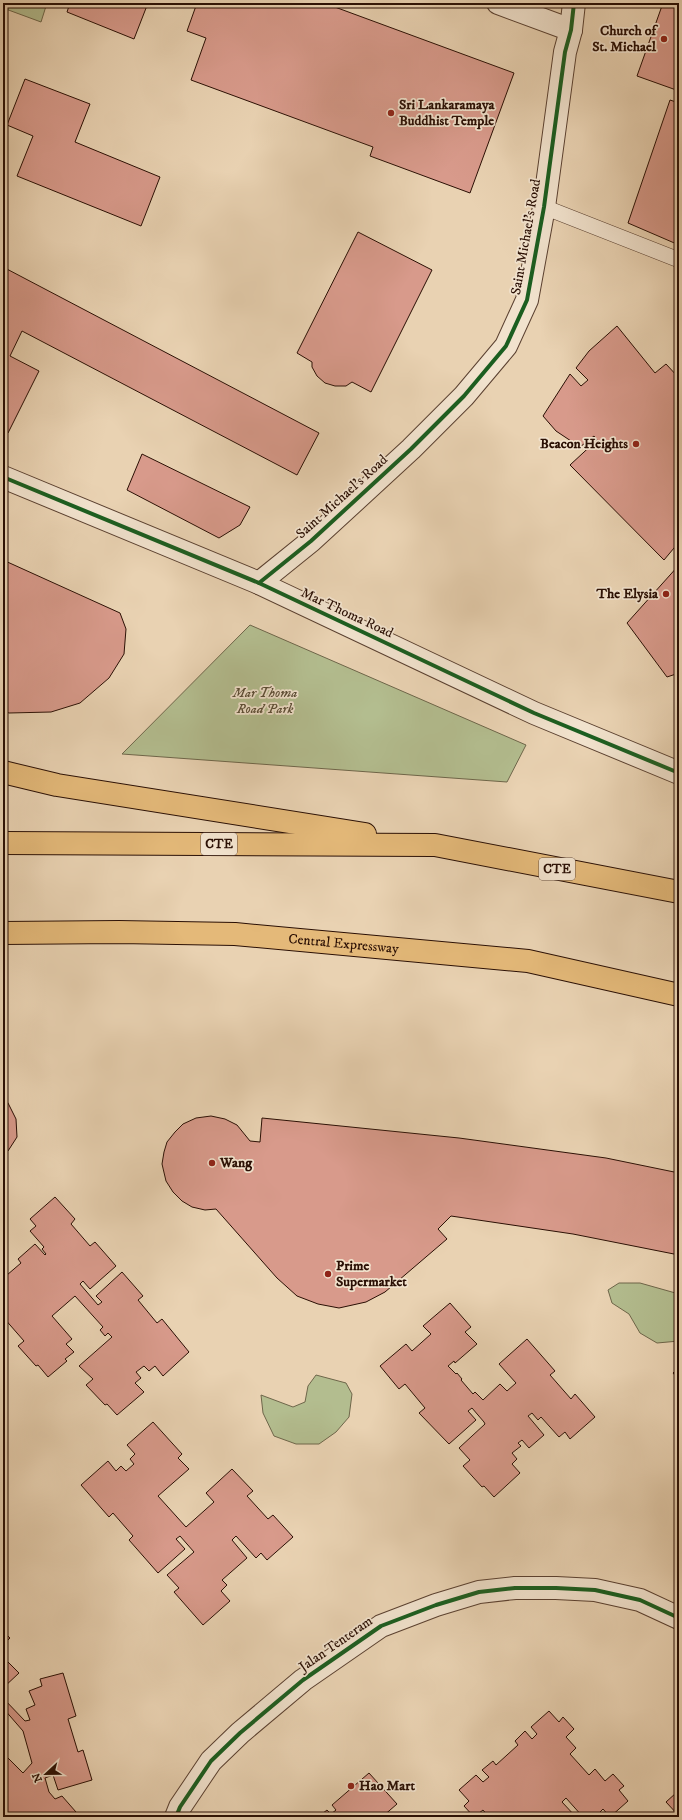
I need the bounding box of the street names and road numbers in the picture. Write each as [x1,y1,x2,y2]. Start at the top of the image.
street label: Saint Michael's Road [507,178,545,296]
street label: Saint Michael's Road [292,451,392,543]
street label: Mar Thoma Road [298,584,396,642]
road number: CTE [201,833,237,855]
road number: CTE [539,858,575,880]
street label: Central Expressway [287,930,400,958]
street label: Jalan Tenteram [294,1612,377,1677]

